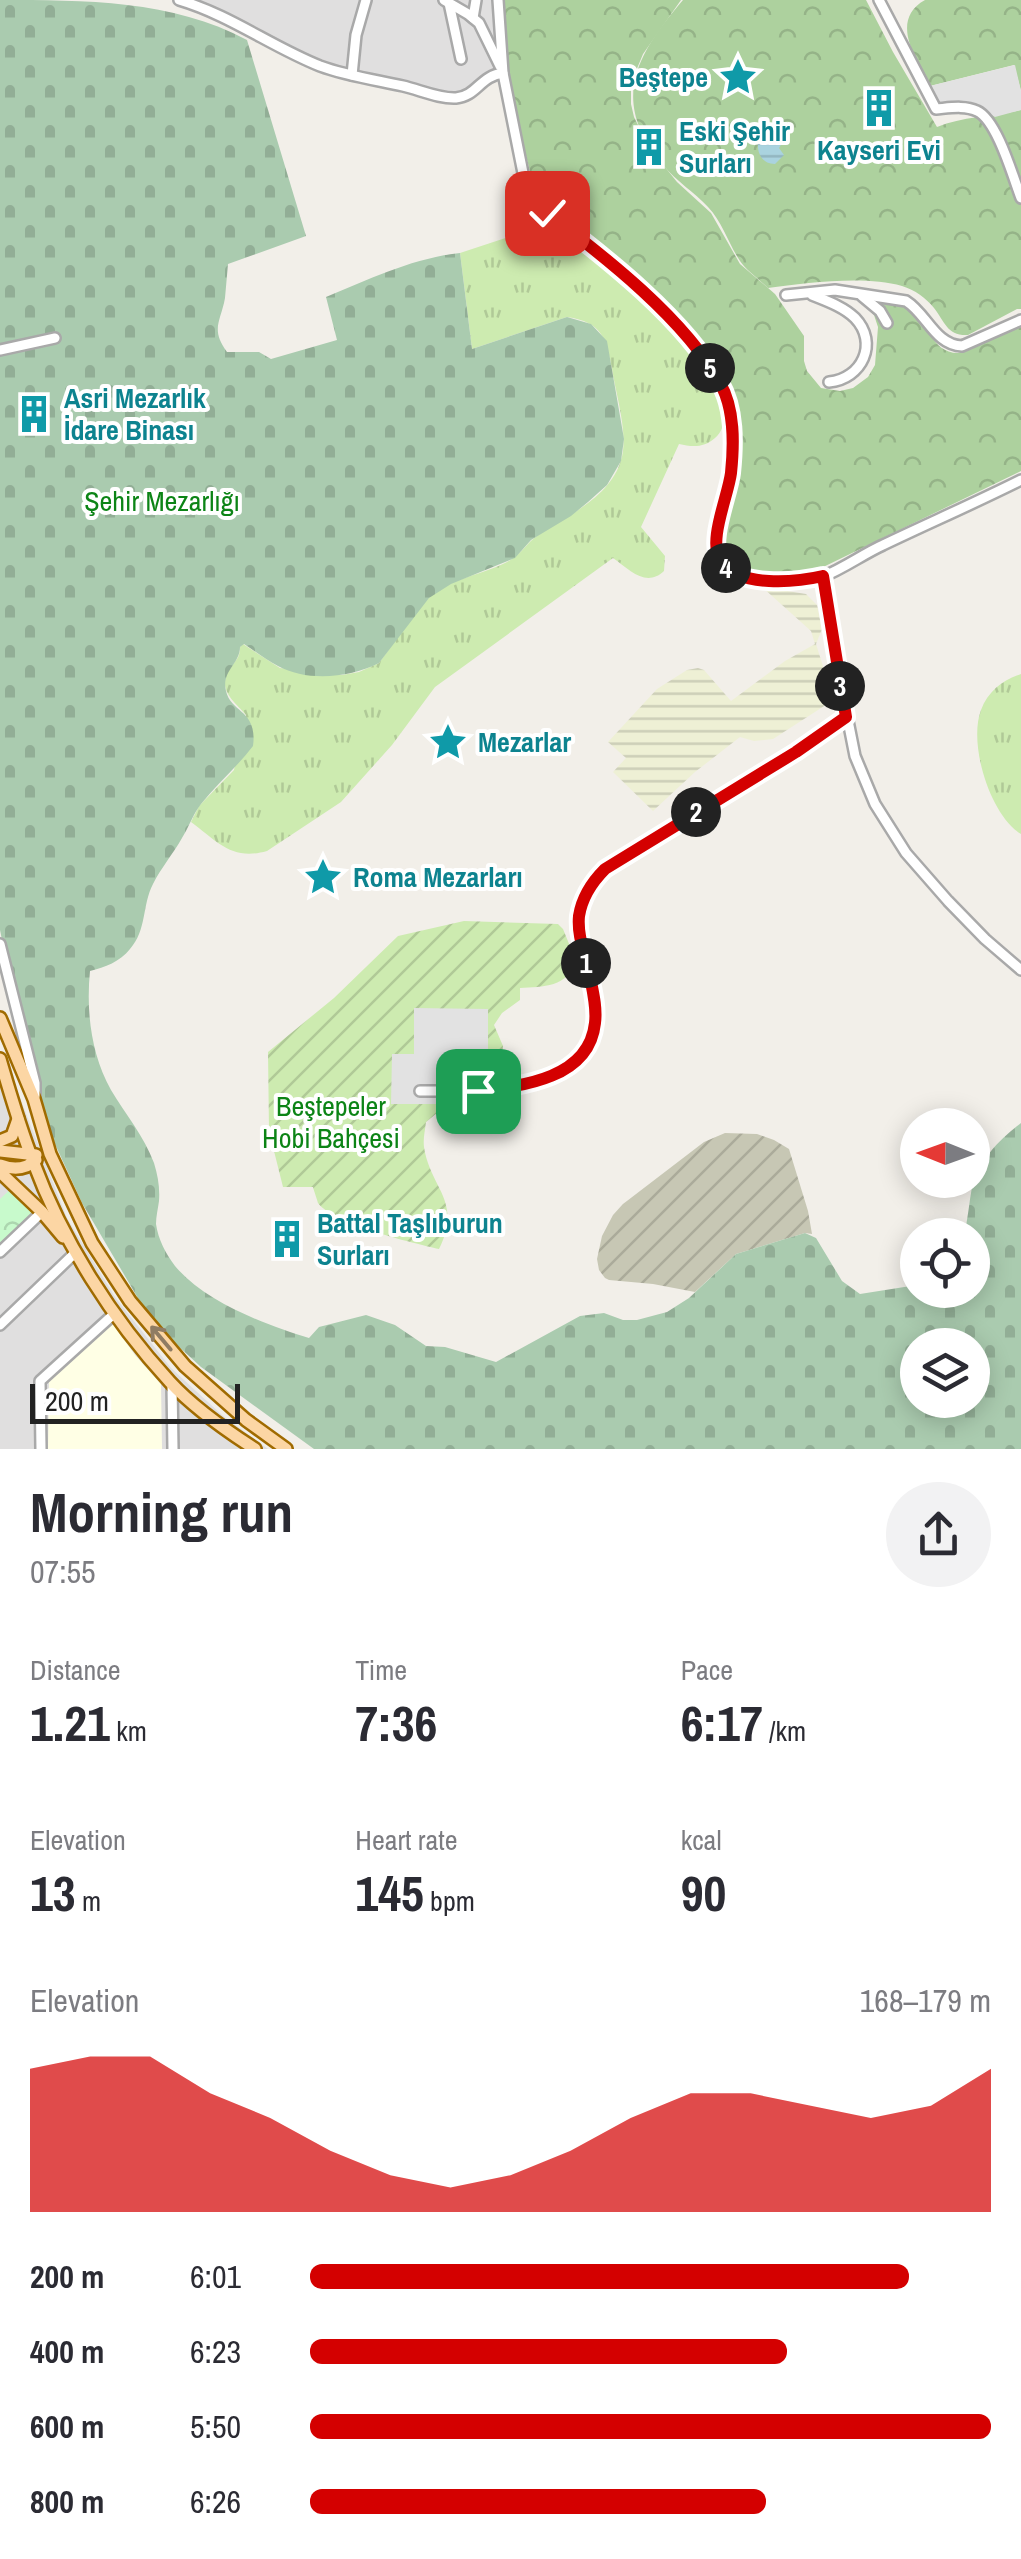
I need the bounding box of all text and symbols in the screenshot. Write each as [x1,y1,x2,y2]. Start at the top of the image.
place icon: Beştepe [717,56,759,98]
place label: Beştepe [619,58,708,96]
building icon: Kayseri Evi [858,87,900,129]
place label: Eski Şehir Surları [679,112,790,182]
building icon: Eski Şehir Surları [628,126,670,168]
place label: Kayseri Evi [817,131,941,169]
pin [505,171,590,256]
icon: check [520,186,575,241]
pin: 5 [685,343,735,393]
text: 5 [704,349,716,387]
place label: Asri Mezarlık İdare Binası [64,379,206,449]
building icon: Asri Mezarlık İdare Binası [13,393,55,435]
park label: Şehir Mezarlığı [84,482,240,520]
pin: 4 [701,543,751,593]
text: 4 [720,549,732,587]
pin: 3 [815,661,865,711]
text: 3 [834,667,846,705]
place icon: Mezarlar [427,721,469,763]
place label: Mezarlar [478,723,571,761]
pin: 2 [671,787,721,837]
text: 2 [690,793,702,831]
place icon: Roma Mezarları [302,856,344,898]
place label: Roma Mezarları [353,858,523,896]
pin: 1 [561,938,611,988]
text: 1 [580,944,592,982]
pin [436,1049,521,1134]
icon: arrive [451,1064,506,1119]
park label: Beştepeler Hobi Bahçesi [262,1087,400,1157]
north arrow [900,1108,990,1198]
map controls [900,1108,990,1418]
place label: Battal Taşlıburun Surları [317,1204,503,1274]
building icon: Battal Taşlıburun Surları [266,1218,308,1260]
button: locate [900,1218,990,1308]
one-way arrow [150,1326,173,1351]
button: layers [900,1328,990,1418]
scale bar [30,1379,240,1424]
text: 200 m [45,1382,109,1420]
text: Morning run [30,1475,293,1549]
button: share [886,1482,991,1587]
text: 07:55 [30,1550,96,1593]
text: Distance [30,1651,121,1689]
text: Time [355,1651,407,1689]
text: Pace [681,1651,733,1689]
text: 1.21 [30,1689,110,1757]
text: 7:36 [355,1689,437,1757]
text: 6:17 [681,1689,763,1757]
text: km [110,1712,147,1750]
text: /km [763,1712,806,1750]
text: Elevation [30,1821,126,1859]
text: Heart rate [355,1821,457,1859]
text: kcal [681,1821,721,1859]
text: 13 [30,1859,76,1927]
text: 145 [355,1859,424,1927]
text: 90 [681,1859,726,1927]
text: m [76,1882,101,1920]
text: bpm [424,1882,475,1920]
text: Elevation [30,1979,139,2022]
text: 168–179 m [860,1979,991,2022]
text: 200 m [30,2255,104,2298]
text: 6:01 [190,2255,241,2298]
text: 400 m [30,2330,104,2373]
text: 6:23 [190,2330,241,2373]
text: 600 m [30,2405,104,2448]
text: 5:50 [190,2405,241,2448]
text: 800 m [30,2480,104,2523]
text: 6:26 [190,2480,241,2523]

